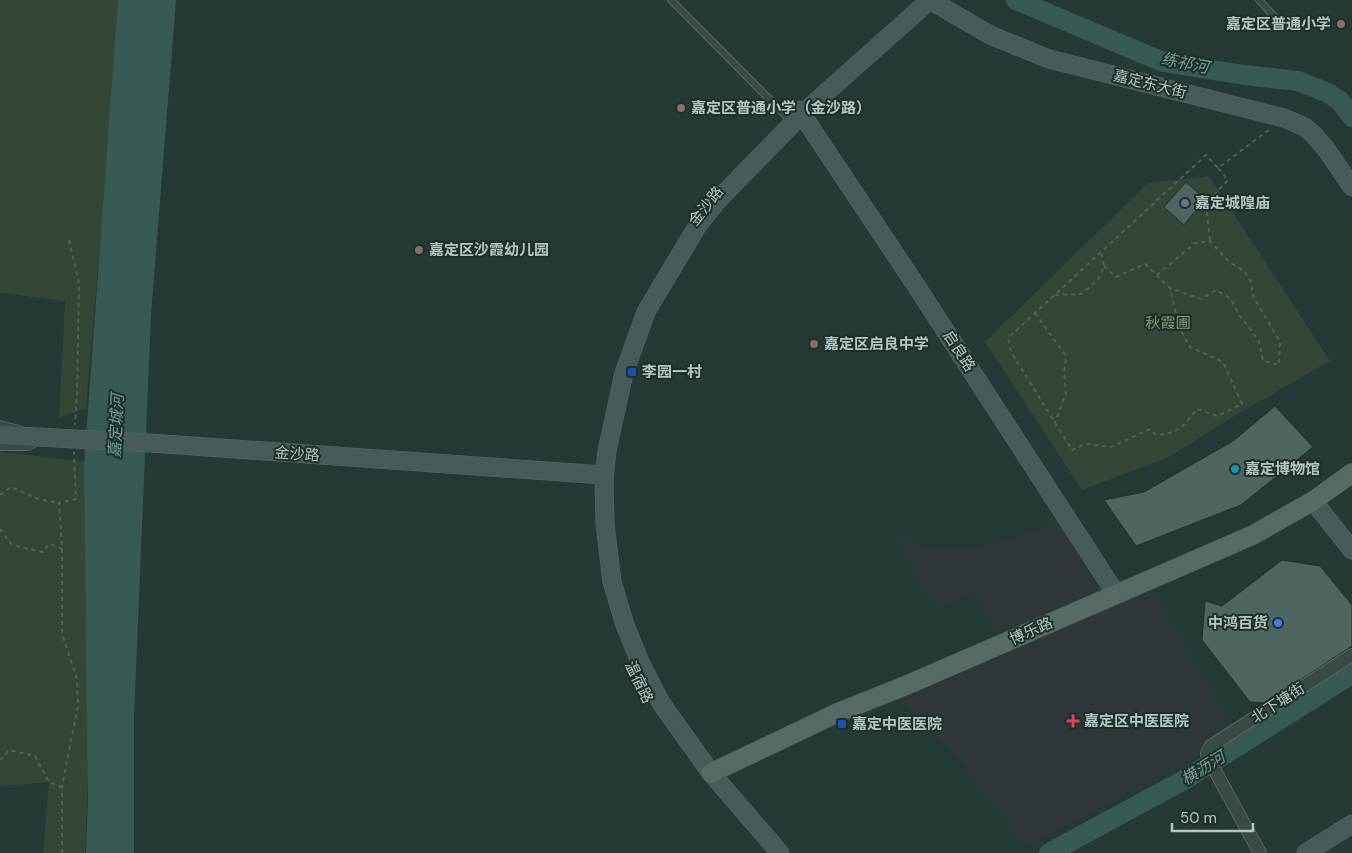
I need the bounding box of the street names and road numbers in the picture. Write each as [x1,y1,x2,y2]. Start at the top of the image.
street label: 嘉定东大街 [1111,65,1189,103]
street label: 金沙路 [684,182,728,230]
street label: 启良路 [938,327,980,375]
street label: 金沙路 [274,442,320,466]
street label: 博乐路 [1006,613,1056,649]
street label: 温宿路 [620,657,658,707]
street label: 北下塘街 [1247,678,1309,728]

